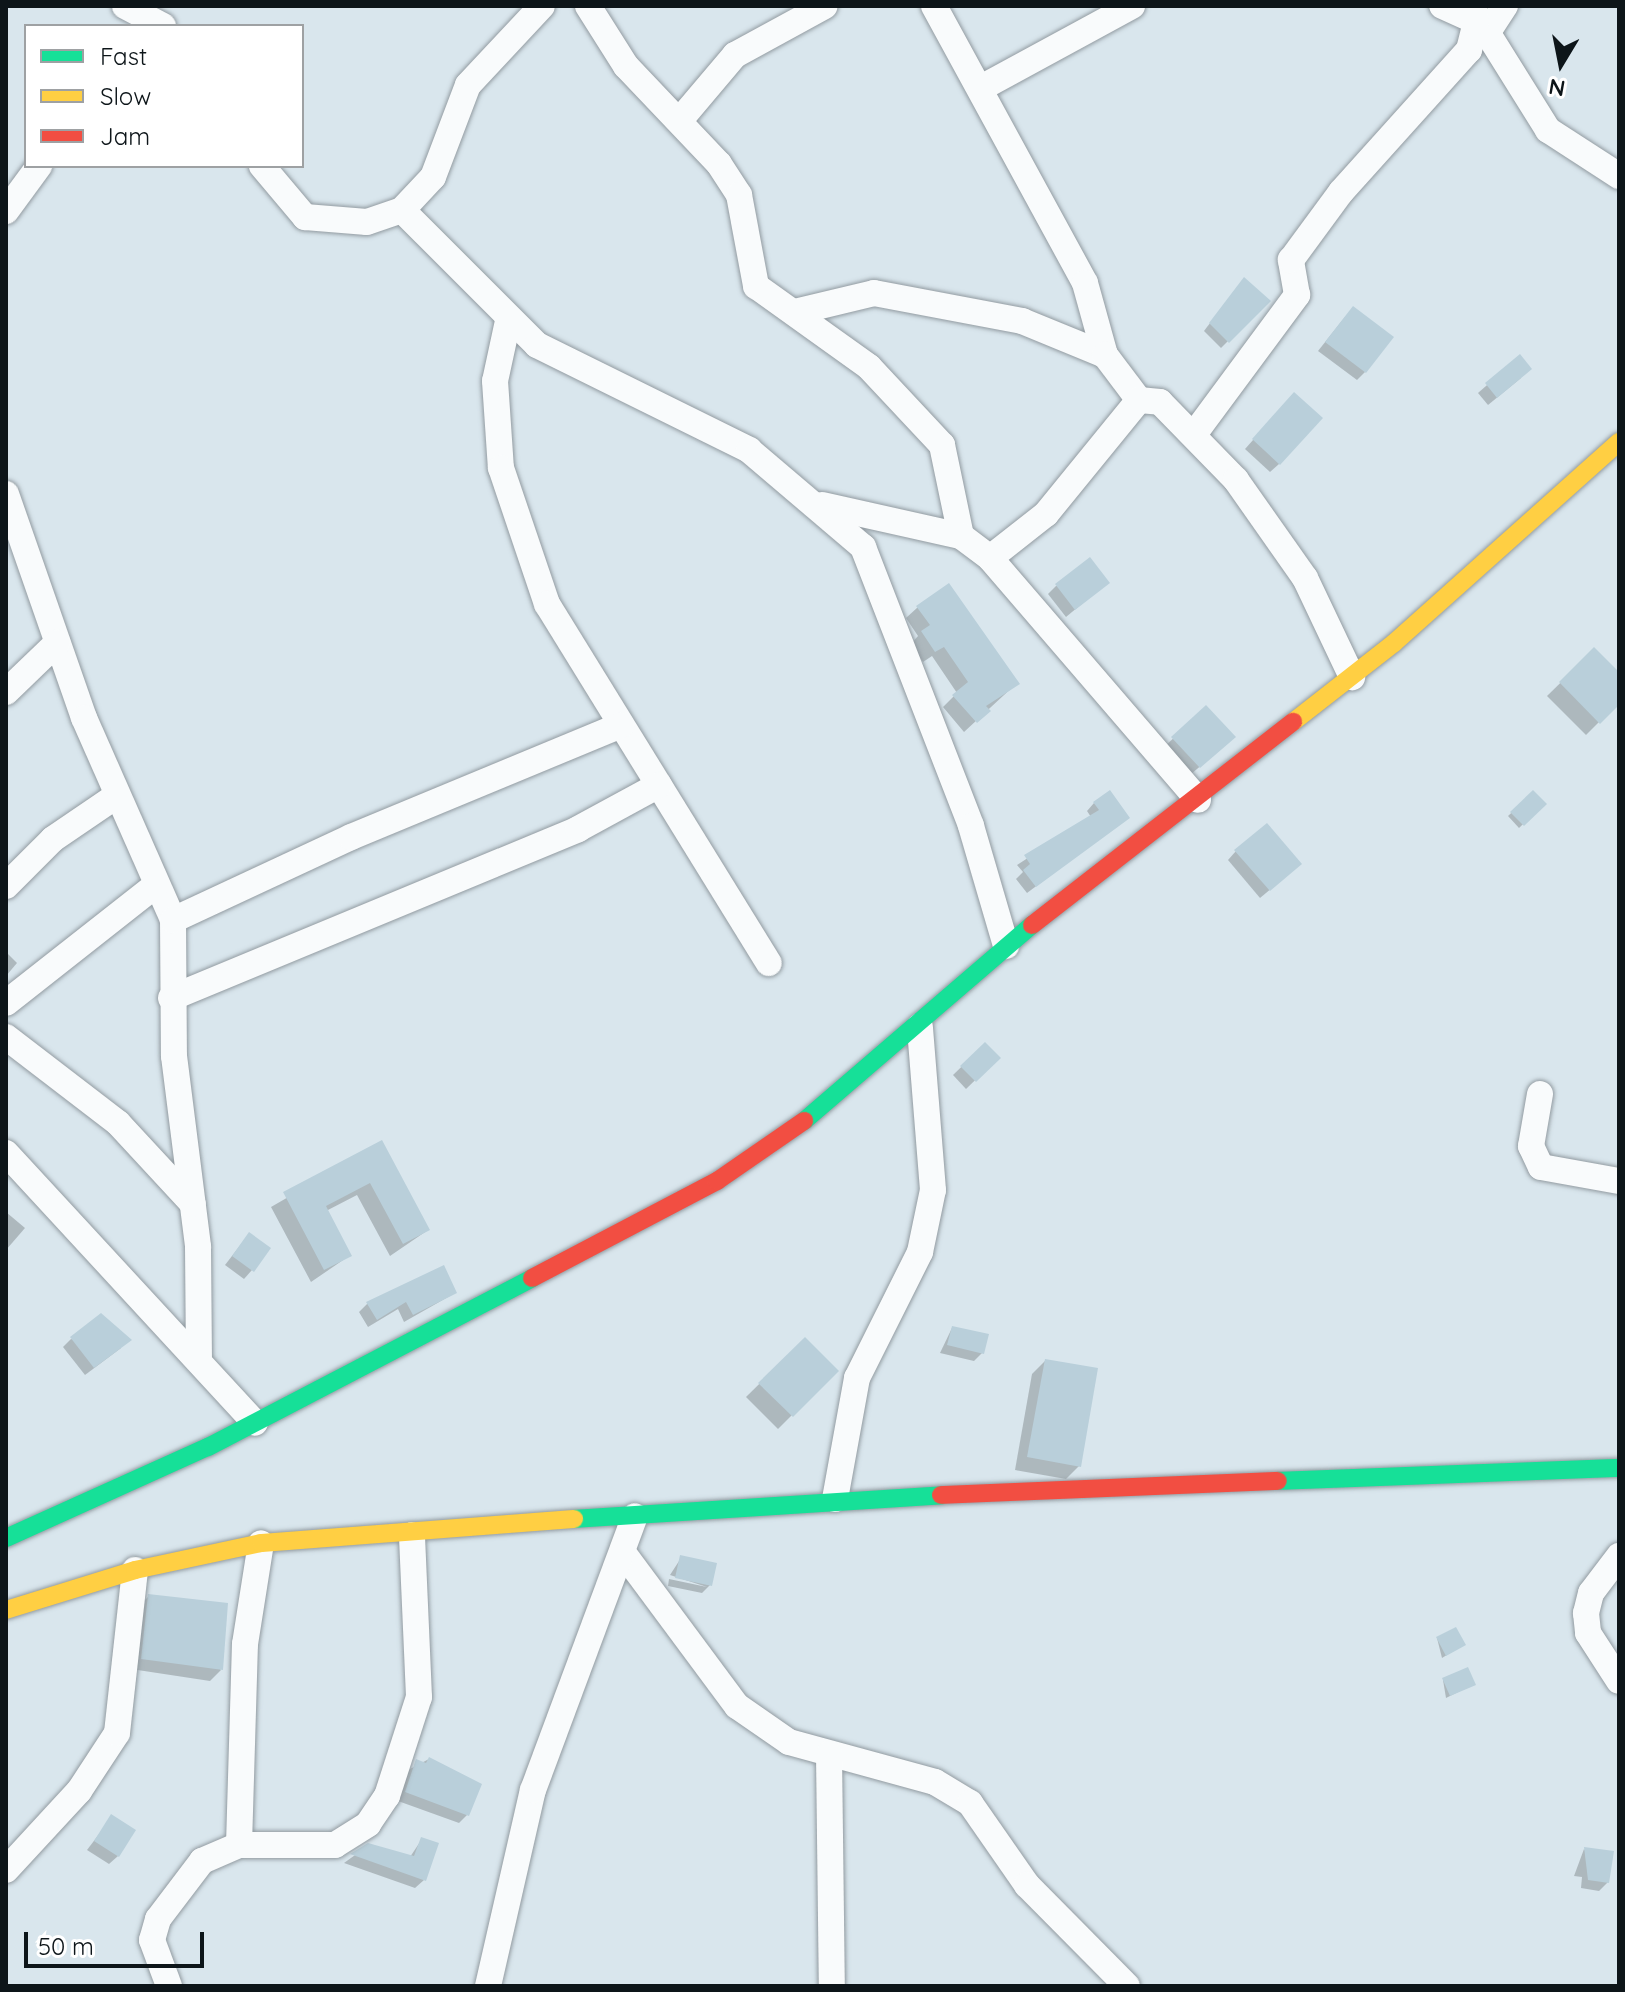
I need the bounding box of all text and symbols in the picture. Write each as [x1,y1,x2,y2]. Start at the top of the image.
legend [24,24,304,168]
north arrow [1521,24,1601,104]
text: Fast [100,41,147,71]
text: N [1546,72,1567,103]
text: Slow [100,81,151,111]
text: Jam [100,121,150,151]
scale bar [28,1916,208,1966]
text: 50 m [38,1931,94,1961]

